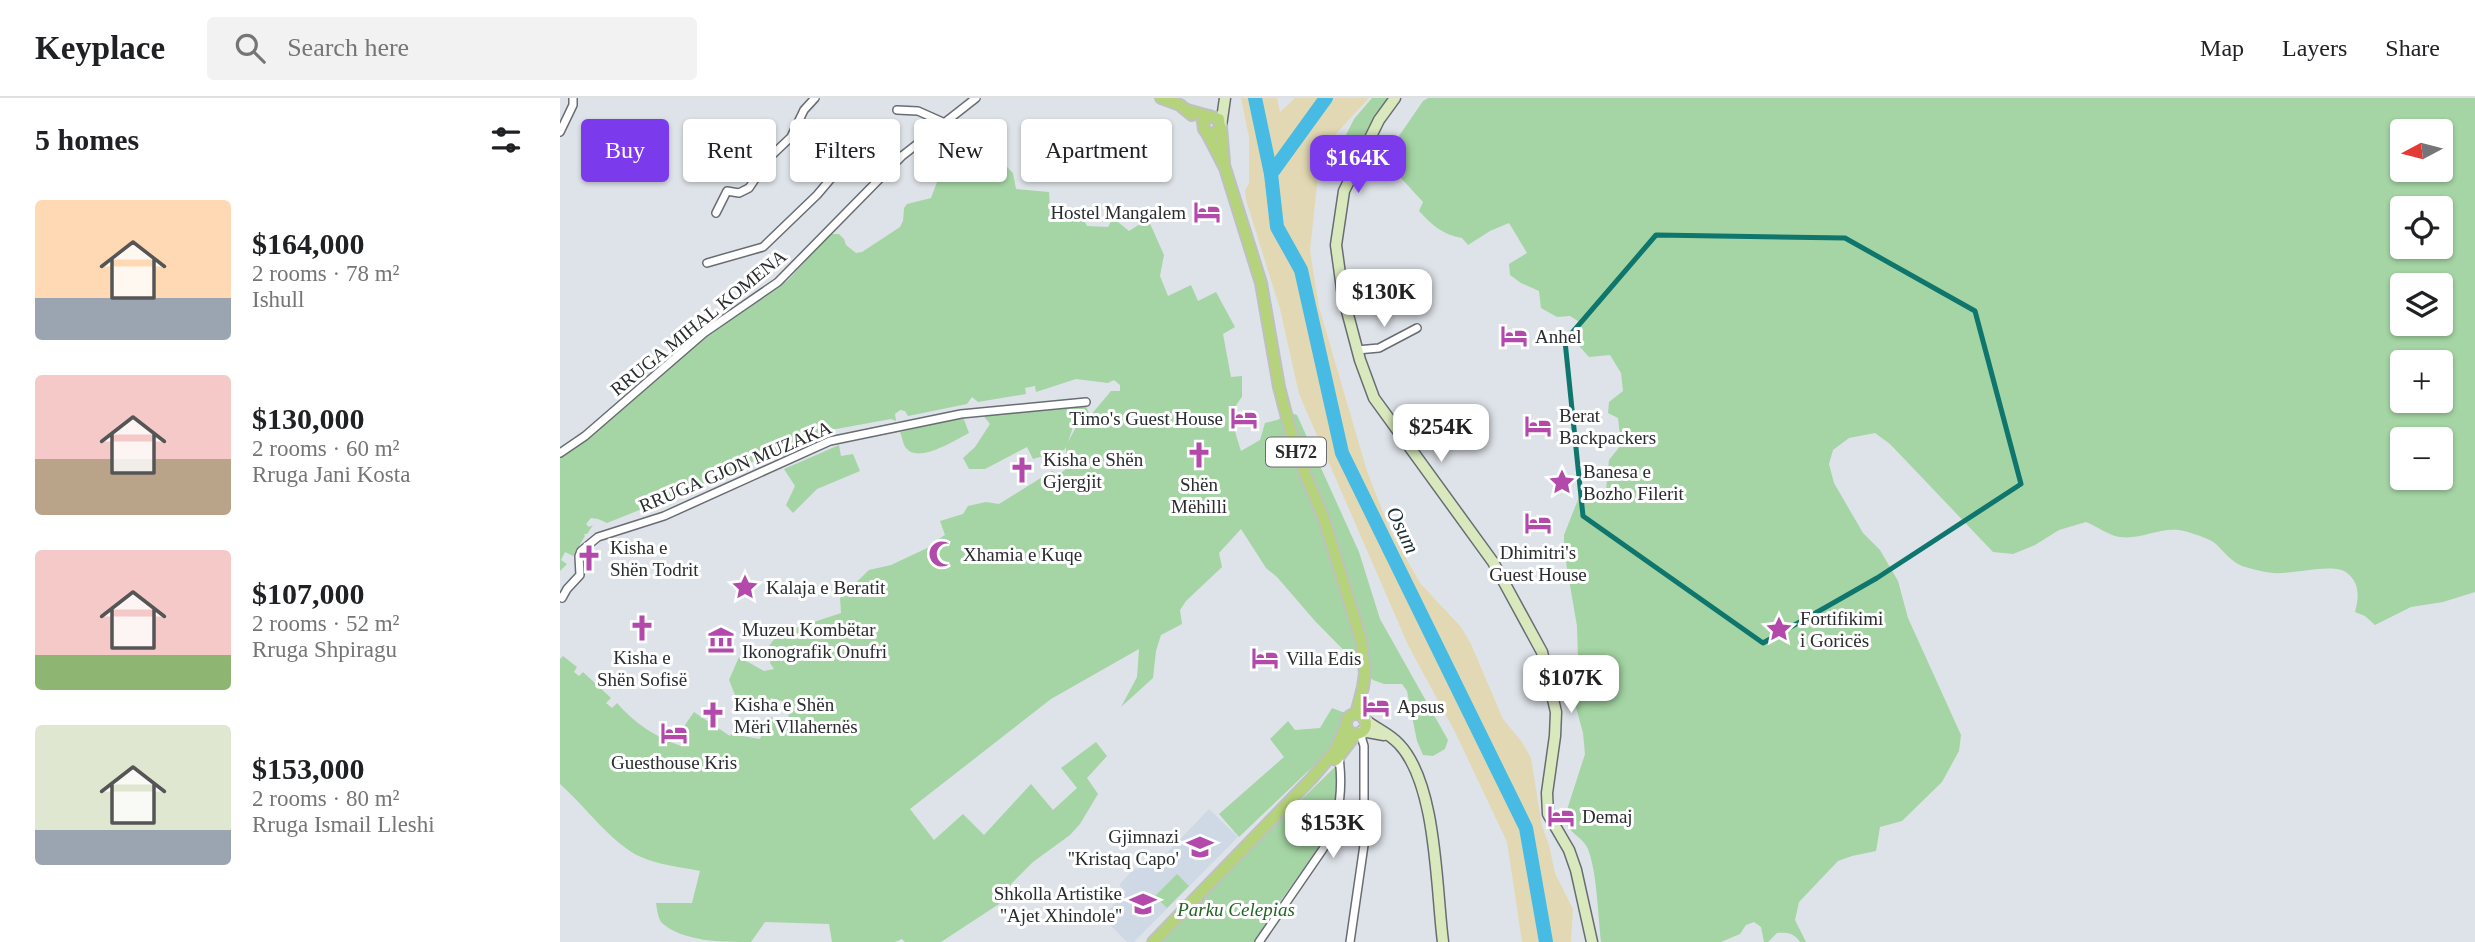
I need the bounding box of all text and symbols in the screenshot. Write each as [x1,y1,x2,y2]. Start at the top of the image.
search box [207,17,697,80]
icon: search [231,29,269,67]
text: Keyplace [35,30,165,66]
text: Search here [287,33,409,62]
text: Map [2200,35,2244,61]
text: Layers [2282,35,2347,61]
text: Share [2385,35,2440,61]
chip: Buy [581,119,669,182]
chip: Rent [683,119,776,182]
chip: Filters [790,119,900,182]
chip: New [914,119,1007,182]
chip: Apartment [1021,119,1172,182]
north arrow [2390,119,2454,182]
map controls [2390,119,2453,490]
icon: filters [487,121,525,159]
text: 5 homes [35,123,139,156]
pin: $164K [1309,136,1407,195]
text: $164K [1326,145,1390,170]
button: locate [2390,196,2453,259]
hotel icon: Hostel Mangalem [1192,197,1222,227]
place label: Hostel Mangalem [1050,202,1186,223]
text: $164,000 [252,227,365,260]
icon: home [91,228,175,312]
street label: RRUGA MIHAL KOMENA [606,245,791,400]
text: 2 rooms · 78 m² [252,261,399,286]
pin: $130K [1335,270,1433,329]
button: layers [2390,273,2453,336]
text: $130K [1352,279,1416,304]
text: Ishull [252,287,304,312]
hotel icon: Anhel [1499,321,1529,351]
place label: Anhel [1535,326,1581,347]
button: + [2390,350,2453,413]
text: $130,000 [252,402,365,435]
icon: home [91,403,175,487]
hotel icon: Timo's Guest House [1229,403,1259,433]
pin: $254K [1392,404,1490,464]
place label: Berat Backpackers [1559,405,1656,448]
place label: Timo's Guest House [1069,408,1223,429]
hotel icon: Berat Backpackers [1523,411,1553,441]
text: $254K [1409,414,1473,439]
street label: RRUGA GJON MUZAKA [636,416,835,517]
button: − [2390,427,2453,490]
text: 2 rooms · 60 m² [252,436,399,461]
road number: SH72 [1266,438,1326,466]
church icon: Shën Mëhilli [1184,440,1214,470]
place label: Kisha e Shën Gjergjit [1043,449,1144,492]
church icon: Kisha e Shën Gjergjit [1007,455,1037,485]
place label: Banesa e Bozho Filerit [1583,461,1685,504]
text: Rruga Jani Kosta [252,462,410,487]
place icon: Banesa e Bozho Filerit [1547,467,1577,497]
place label: Shën Mëhilli [1171,474,1227,517]
water label: Osum [1381,503,1425,557]
hotel icon: Dhimitri's Guest House [1523,508,1553,538]
place label: Kisha e Shën Todrit [610,537,699,580]
mosque icon: Xhamia e Kuqe [927,539,957,569]
place label: Dhimitri's Guest House [1489,542,1587,585]
church icon: Kisha e Shën Todrit [574,543,604,573]
place label: Xhamia e Kuqe [963,544,1082,565]
place icon: Kalaja e Beratit [730,572,760,602]
text: $107,000 [252,577,365,610]
place label: Kalaja e Beratit [766,577,886,598]
icon: home [91,578,175,662]
place label: Fortifikimi i Goricës [1800,608,1883,651]
text: 2 rooms · 52 m² [252,611,399,636]
church icon: Kisha e Shën Sofisë [627,613,657,643]
place icon: Fortifikimi i Goricës [1764,614,1794,644]
place label: Muzeu Kombëtar Ikonografik Onufri [742,619,887,662]
museum icon: Muzeu Kombëtar Ikonografik Onufri [706,625,736,655]
text: Rruga Shpiragu [252,637,397,662]
hotel icon: Villa Edis [1250,643,1280,673]
place label: Kisha e Shën Sofisë [597,647,687,690]
place label: Villa Edis [1286,648,1361,669]
pin: $107K [1522,656,1620,715]
text: $107K [1539,665,1603,690]
hotel icon: Apsus [1361,691,1391,721]
place label: Kisha e Shën Mëri Vllahernës [734,694,858,737]
place label: Apsus [1397,696,1445,717]
church icon: Kisha e Shën Mëri Vllahernës [698,700,728,730]
hotel icon: Guesthouse Kris [659,718,689,748]
text: $153,000 [252,752,365,785]
place label: Guesthouse Kris [611,752,737,773]
icon: home [91,753,175,837]
text: 2 rooms · 80 m² [252,786,399,811]
pin: $153K [1284,800,1382,860]
hotel icon: Demaj [1546,801,1576,831]
place label: Demaj [1582,806,1633,827]
text: $153K [1301,810,1365,835]
text: Rruga Ismail Lleshi [252,812,435,837]
place label: Gjimnazi ''Kristaq Capo' [1068,826,1179,869]
school or university icon: Gjimnazi ''Kristaq Capo' [1185,832,1215,862]
place label: Shkolla Artistike ''Ajet Xhindole'' [994,883,1122,926]
school or university icon: Shkolla Artistike ''Ajet Xhindole'' [1128,889,1158,919]
park label: Parku Celepias [1176,899,1295,920]

